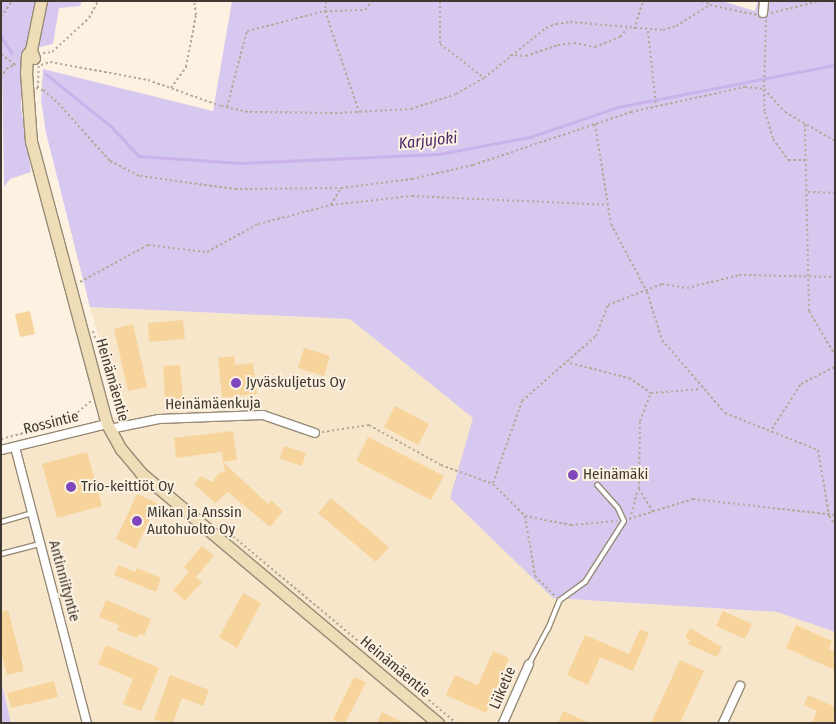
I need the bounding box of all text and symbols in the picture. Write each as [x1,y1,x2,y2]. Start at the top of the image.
water label: Karjujoki [398,128,458,154]
street label: Heinämäentie [92,336,132,424]
place label: Jyväskuljetus Oy [246,374,346,392]
marker: Jyväskuljetus Oy [230,377,242,389]
street label: Heinämäenkuja [165,394,261,414]
street label: Rossintie [22,407,80,439]
place label: Heinämäki [583,466,648,484]
marker: Heinämäki [567,469,579,481]
place label: Trio-keittiöt Oy [81,478,174,496]
marker: Trio-keittiöt Oy [65,481,77,493]
place label: Mikan ja Anssin Autohuolto Oy [147,503,242,538]
marker: Mikan ja Anssin Autohuolto Oy [131,515,143,527]
street label: Antinniityntie [45,538,83,624]
street label: Heinämäentie [356,633,434,701]
street label: Liiketie [486,664,520,712]

